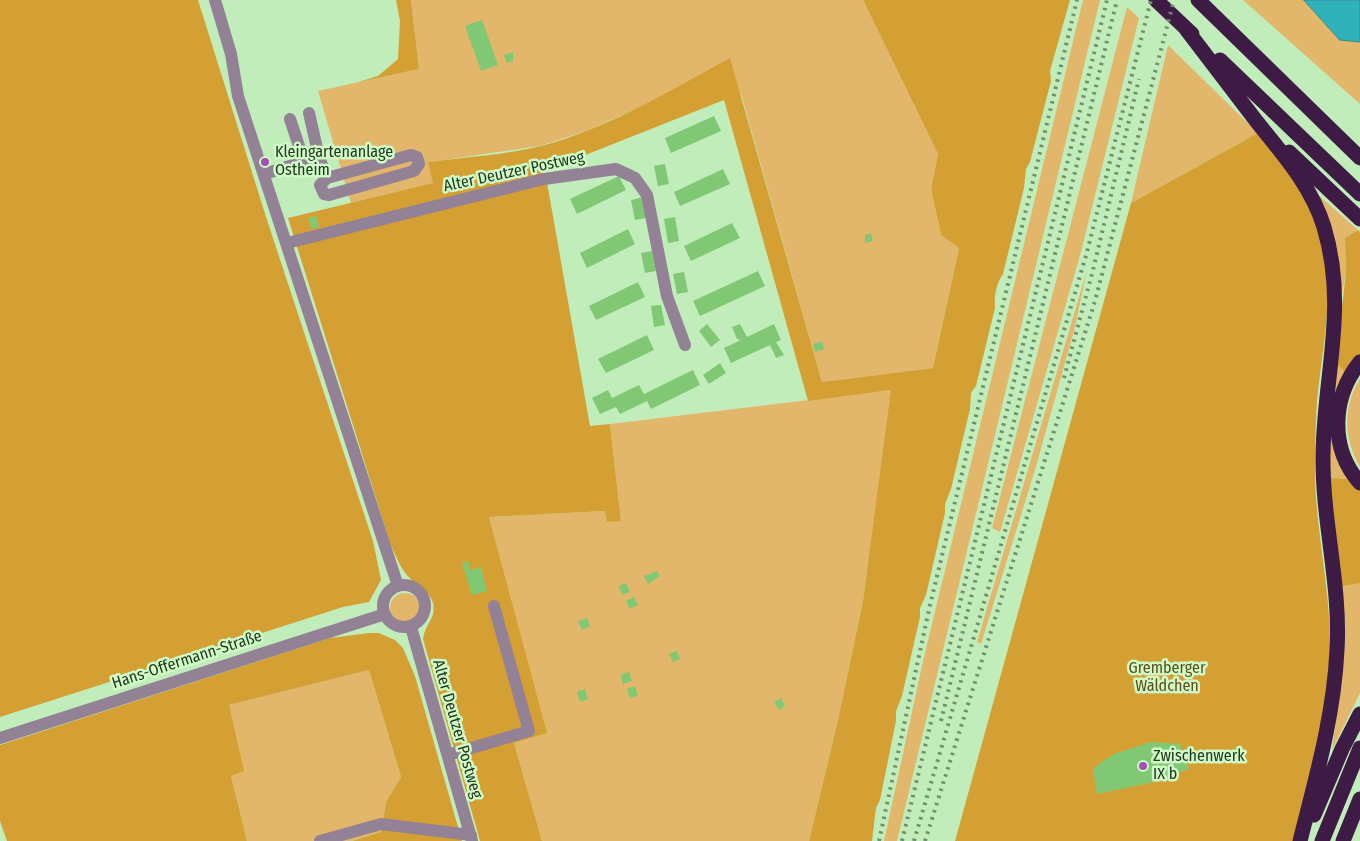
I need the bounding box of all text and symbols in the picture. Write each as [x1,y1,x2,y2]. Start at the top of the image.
place label: Kleingartenanlage Ostheim [275,143,393,181]
street label: Alter Deutzer Postweg [442,148,586,196]
marker: Kleingartenanlage Ostheim [259,156,271,168]
street label: Hans-Offermann-Straße [110,627,264,693]
street label: Alter Deutzer Postweg [428,657,486,801]
park label: Gremberger Wäldchen [1128,659,1206,697]
place label: Zwischenwerk IX b [1153,747,1245,785]
marker: Zwischenwerk IX b [1137,760,1149,772]

